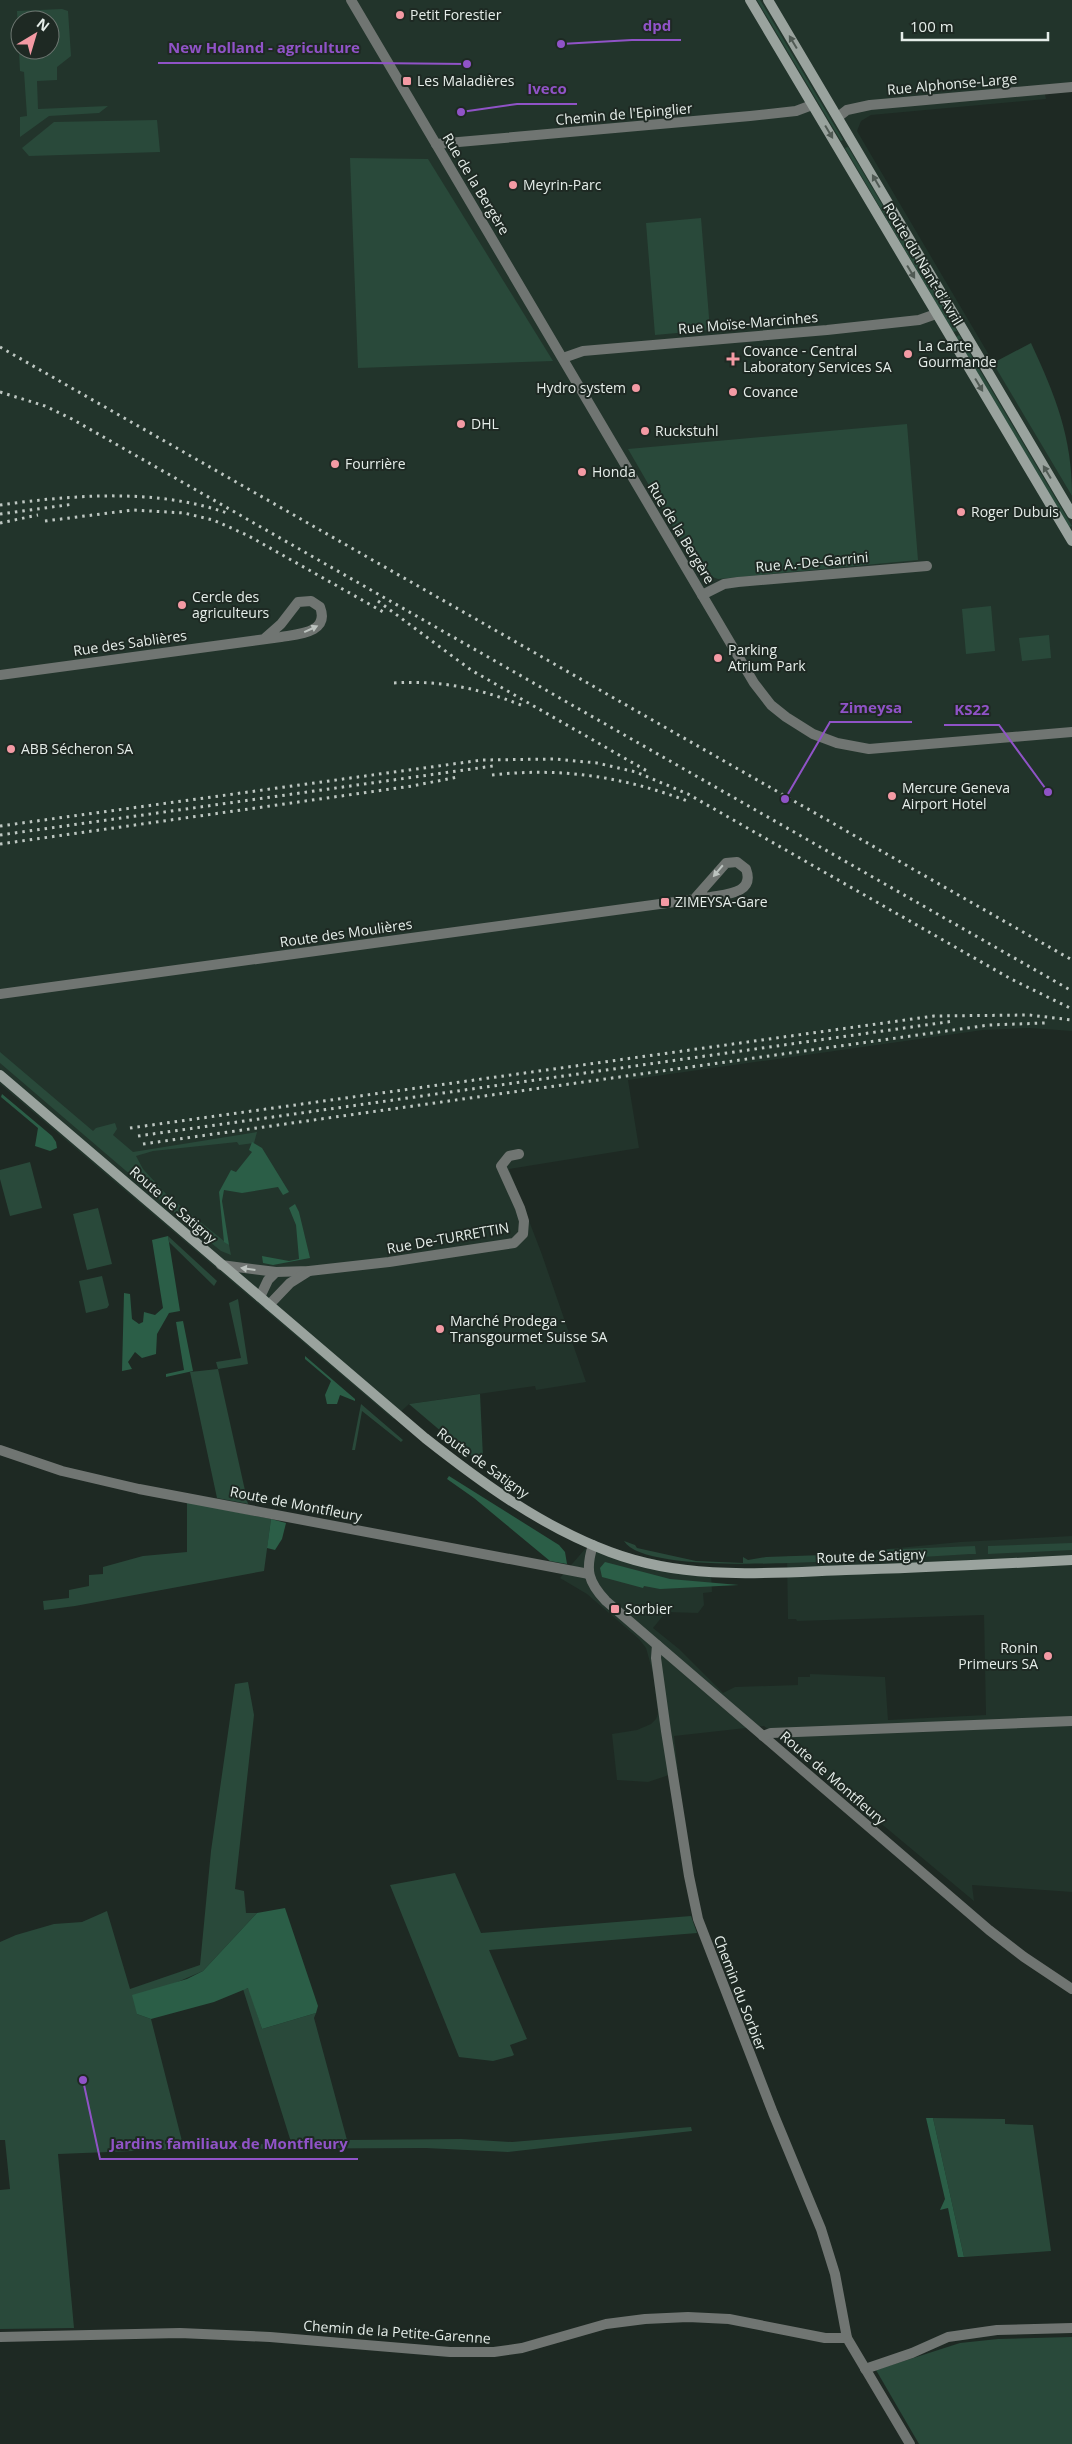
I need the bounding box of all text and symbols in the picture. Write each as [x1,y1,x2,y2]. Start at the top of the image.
place label: Petit Forestier [410,5,502,24]
marker: Petit Forestier [394,9,406,21]
north arrow [10,10,60,60]
callout: dpd [632,10,681,40]
scale bar [902,10,1048,42]
text: N [33,13,54,35]
text: dpd [643,15,671,35]
text: 100 m [910,16,954,36]
callout: New Holland - agriculture [158,33,370,63]
one-way arrow [788,35,797,48]
text: New Holland - agriculture [168,37,360,57]
street label: Rue Alphonse-Large [886,68,1018,99]
place label: Les Maladières [417,71,515,90]
callout: Iveco [517,74,577,104]
marker: Les Maladières [401,75,413,87]
text: Iveco [527,78,567,98]
street label: Chemin de l'Epinglier [555,98,693,129]
one-way arrow [824,126,833,139]
street label: Rue de la Bergère [439,129,514,238]
place label: Meyrin-Parc [523,175,602,194]
one-way arrow [871,175,880,188]
marker: Meyrin-Parc [507,179,519,191]
street label: Route du Nant-d'Avril [879,199,968,328]
one-way arrow [907,265,916,279]
street label: Rue Moïse-Marcinhes [677,307,819,338]
place label: La Carte Gourmande [918,336,997,371]
place label: Covance - Central Laboratory Services SA [743,341,892,376]
marker: La Carte Gourmande [902,348,914,360]
marker: Covance - Central Laboratory Services SA [727,353,739,365]
place label: Hydro system [536,378,626,397]
one-way arrow [975,379,984,392]
marker: Hydro system [630,382,642,394]
place label: Covance [743,382,798,401]
marker: Covance [727,386,739,398]
place label: DHL [471,414,499,433]
marker: DHL [455,418,467,430]
place label: Ruckstuhl [655,421,719,440]
marker: Ruckstuhl [639,425,651,437]
place label: Fourrière [345,454,406,473]
marker: Fourrière [329,458,341,470]
place label: Honda [592,462,636,481]
one-way arrow [1043,465,1052,479]
marker: Honda [576,466,588,478]
street label: Rue de la Bergère [644,478,719,587]
place label: Roger Dubuis [971,502,1059,521]
marker: Roger Dubuis [955,506,967,518]
street label: Rue A.-De-Garrini [755,547,869,576]
place label: Cercle des agriculteurs [192,587,270,622]
marker: Cercle des agriculteurs [176,599,188,611]
street label: Rue des Sablières [72,625,188,660]
one-way arrow [304,625,318,633]
place label: Parking Atrium Park [728,640,806,675]
marker: Parking Atrium Park [712,652,724,664]
callout: Zimeysa [830,692,912,722]
callout: KS22 [944,695,999,725]
text: Zimeysa [840,697,902,717]
text: KS22 [954,699,990,719]
place label: ABB Sécheron SA [21,739,133,758]
marker: ABB Sécheron SA [5,743,17,755]
place label: Mercure Geneva Airport Hotel [902,778,1010,813]
marker: Mercure Geneva Airport Hotel [886,790,898,802]
one-way arrow [713,865,724,878]
place label: ZIMEYSA-Gare [675,892,768,911]
marker: ZIMEYSA-Gare [659,896,671,908]
street label: Route des Moulières [278,914,414,951]
street label: Route de Satigny [126,1162,222,1248]
street label: Rue De-TURRETTIN [385,1217,511,1258]
one-way arrow [239,1265,255,1273]
place label: Marché Prodega - Transgourmet Suisse SA [450,1311,608,1346]
marker: Marché Prodega - Transgourmet Suisse SA [434,1323,446,1335]
street label: Route de Satigny [433,1423,534,1503]
street label: Route de Montfleury [228,1481,365,1526]
street label: Route de Satigny [816,1544,927,1567]
place label: Sorbier [625,1599,673,1618]
marker: Sorbier [609,1603,621,1615]
place label: Ronin Primeurs SA [958,1638,1038,1673]
marker: Ronin Primeurs SA [1042,1650,1054,1662]
street label: Route de Montfleury [776,1726,891,1829]
street label: Chemin du Sorbier [710,1932,771,2054]
callout: Jardins familiaux de Montfleury [100,2129,358,2159]
text: Jardins familiaux de Montfleury [108,2133,348,2153]
street label: Chemin de la Petite-Garenne [303,2315,491,2348]

